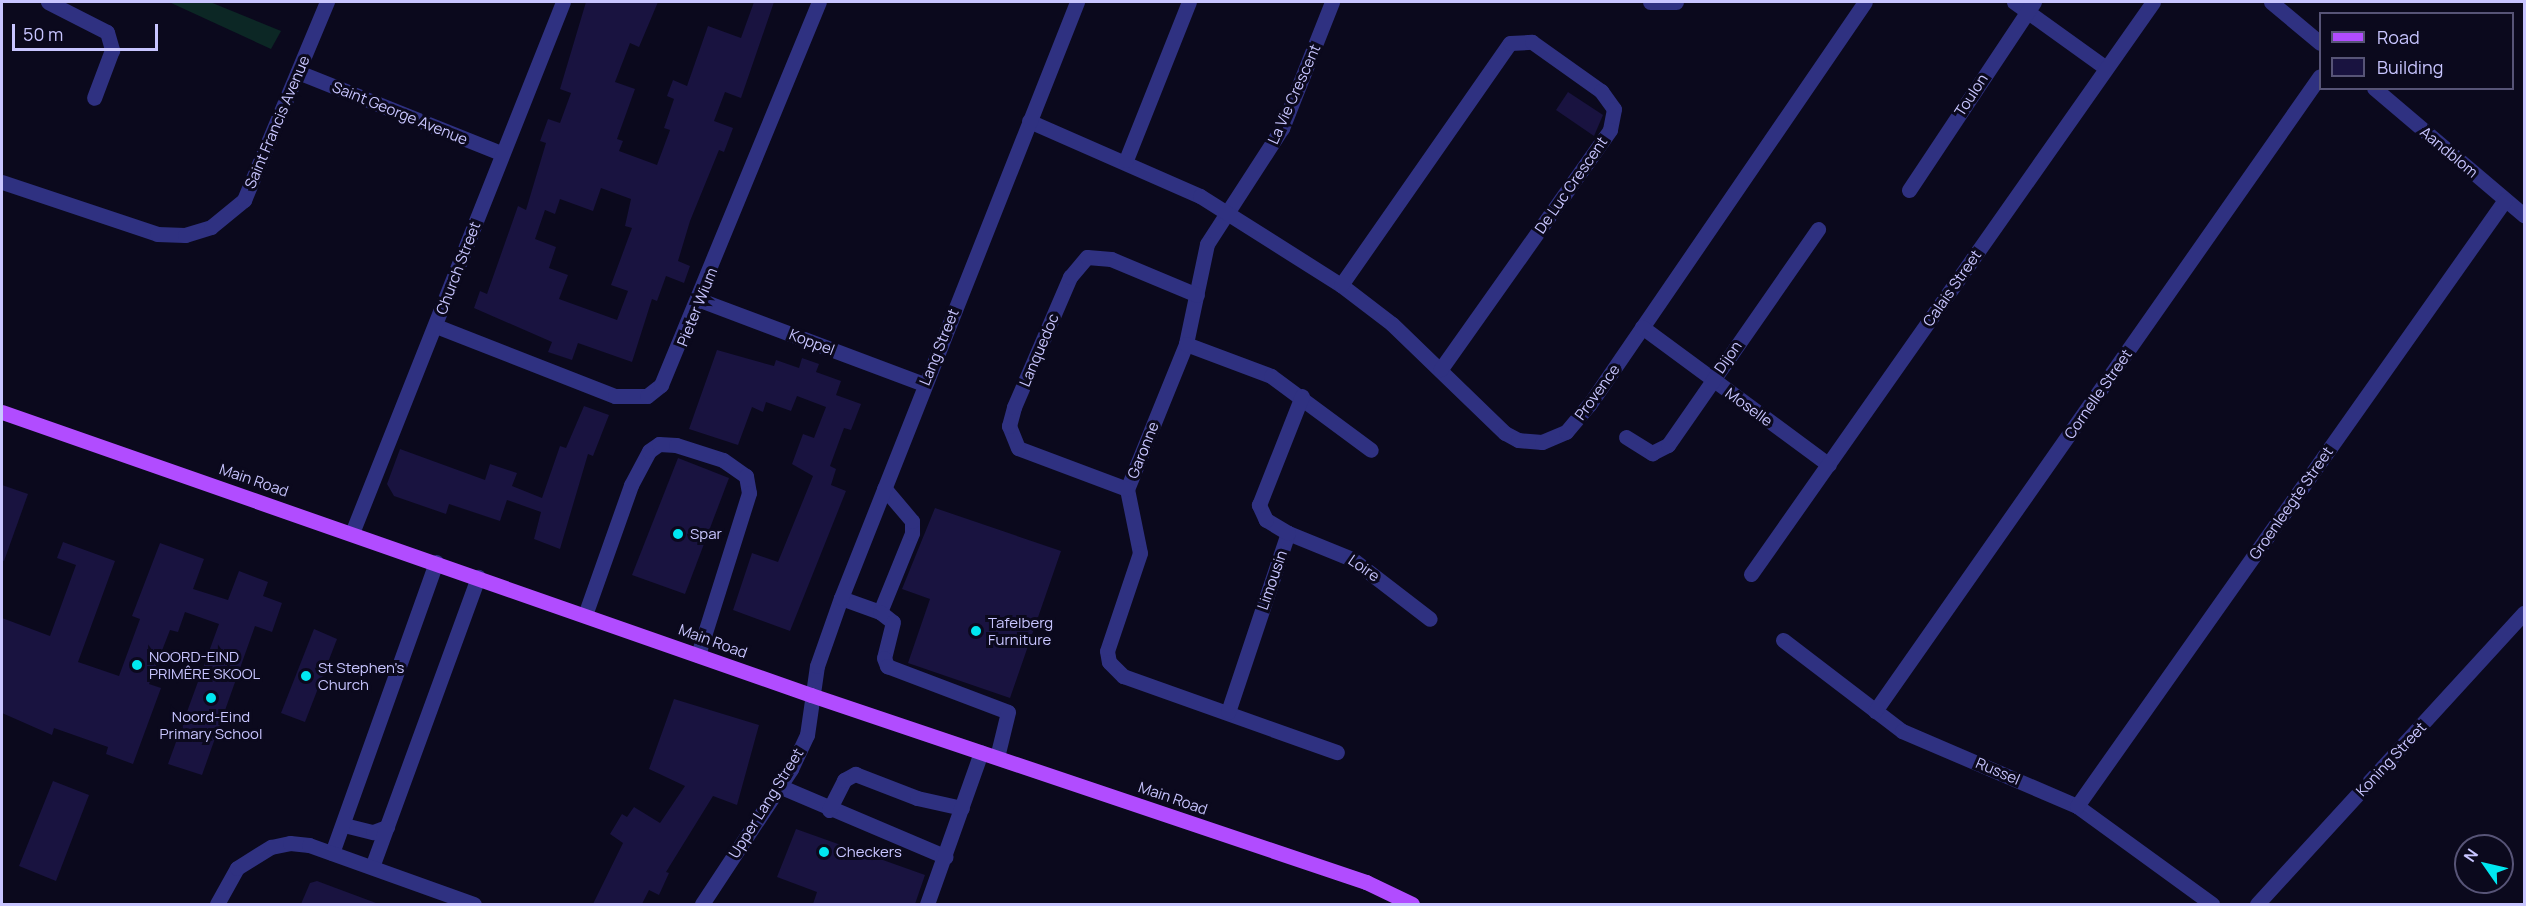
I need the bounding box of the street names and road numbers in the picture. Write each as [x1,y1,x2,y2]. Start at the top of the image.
street label: La Vie Crescent [1264,41,1324,147]
street label: Saint Francis Avenue [241,53,313,191]
street label: Toulon [1951,70,1991,120]
street label: Saint George Avenue [330,78,470,148]
street label: Aandblom [2417,123,2481,181]
street label: De Luc Crescent [1531,133,1611,237]
street label: Church Street [432,219,484,317]
street label: Calais Street [1919,246,1985,330]
street label: Pieter Wium [673,265,721,349]
street label: Lang Street [916,306,962,388]
street label: Lanquedoc [1016,311,1062,389]
street label: Koppel [787,325,837,359]
street label: Dijon [1711,337,1745,377]
street label: Cornelle Street [2060,346,2136,442]
street label: Provence [1571,361,1623,423]
street label: Moselle [1722,384,1776,430]
street label: Garonne [1123,419,1163,481]
street label: Groenleegte Street [2245,443,2337,563]
street label: Main Road [217,460,291,500]
street label: Limousin [1253,548,1291,612]
street label: Loire [1345,551,1383,585]
street label: Main Road [676,620,750,662]
street label: Koning Street [2352,718,2430,800]
street label: Upper Lang Street [725,745,807,861]
street label: Russel [1973,754,2023,788]
street label: Main Road [1136,778,1210,818]

